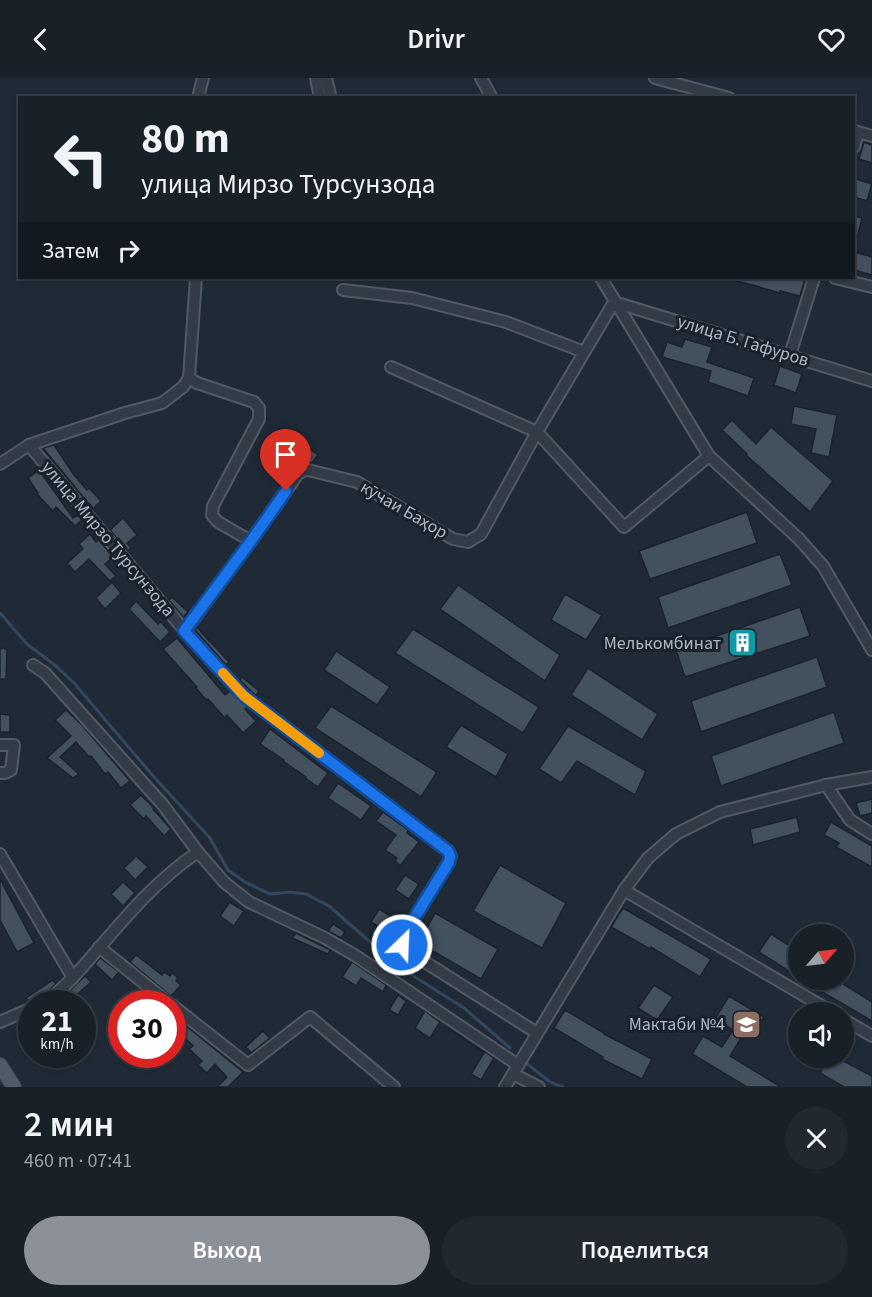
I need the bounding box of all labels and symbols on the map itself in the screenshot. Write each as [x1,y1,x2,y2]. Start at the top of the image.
street label: улица Б. Гафуров [674,309,812,373]
pin [260,429,311,491]
street label: улица Мирзо Турсунзода [35,456,181,622]
street label: кӯчаи Баҳор [356,475,452,545]
building icon: Мелькомбинат [726,627,758,659]
place label: Мелькомбинат [604,631,721,656]
position arrow [370,913,434,977]
north arrow [788,924,854,990]
speed limit sign: 30 [108,990,186,1068]
school or university icon: Мактаби №4 [730,1008,762,1040]
place label: Мактаби №4 [629,1012,725,1037]

